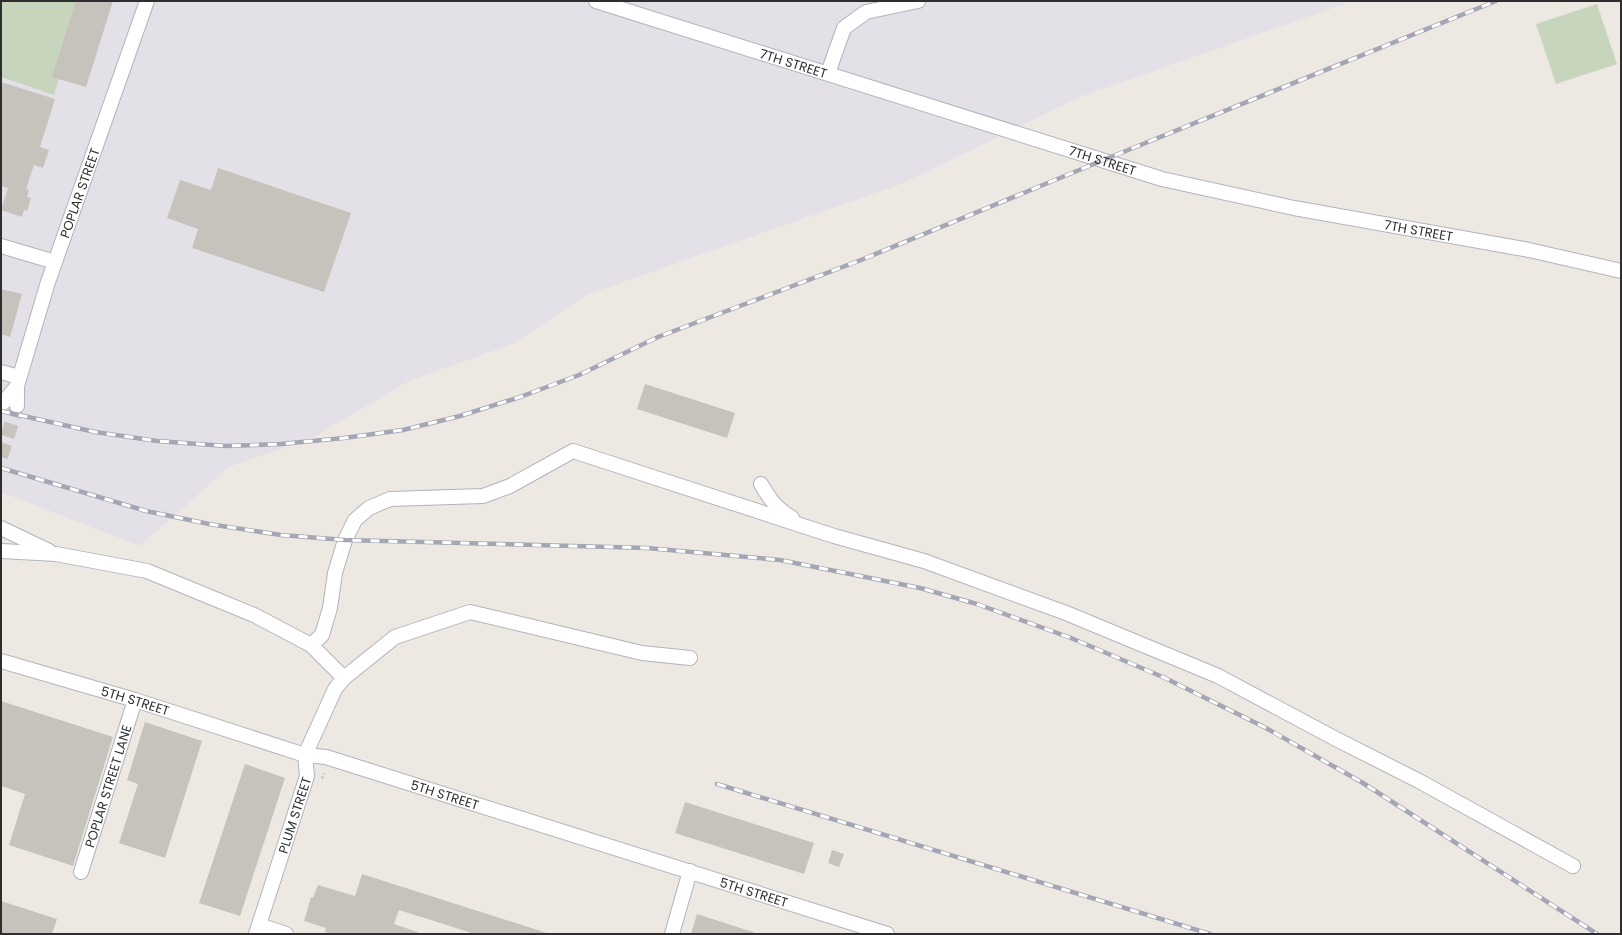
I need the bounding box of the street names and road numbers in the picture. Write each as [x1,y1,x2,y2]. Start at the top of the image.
street label: 7TH STREET [757,44,829,83]
street label: 7TH STREET [1066,141,1138,180]
street label: POPLAR STREET [55,146,104,241]
street label: 7TH STREET [1383,215,1454,246]
street label: 5TH STREET [99,682,172,721]
street label: POPLAR STREET LANE [80,723,137,850]
street label: PLUM STREET [274,774,316,856]
street label: 5TH STREET [408,775,481,815]
street label: 5TH STREET [717,873,790,912]

